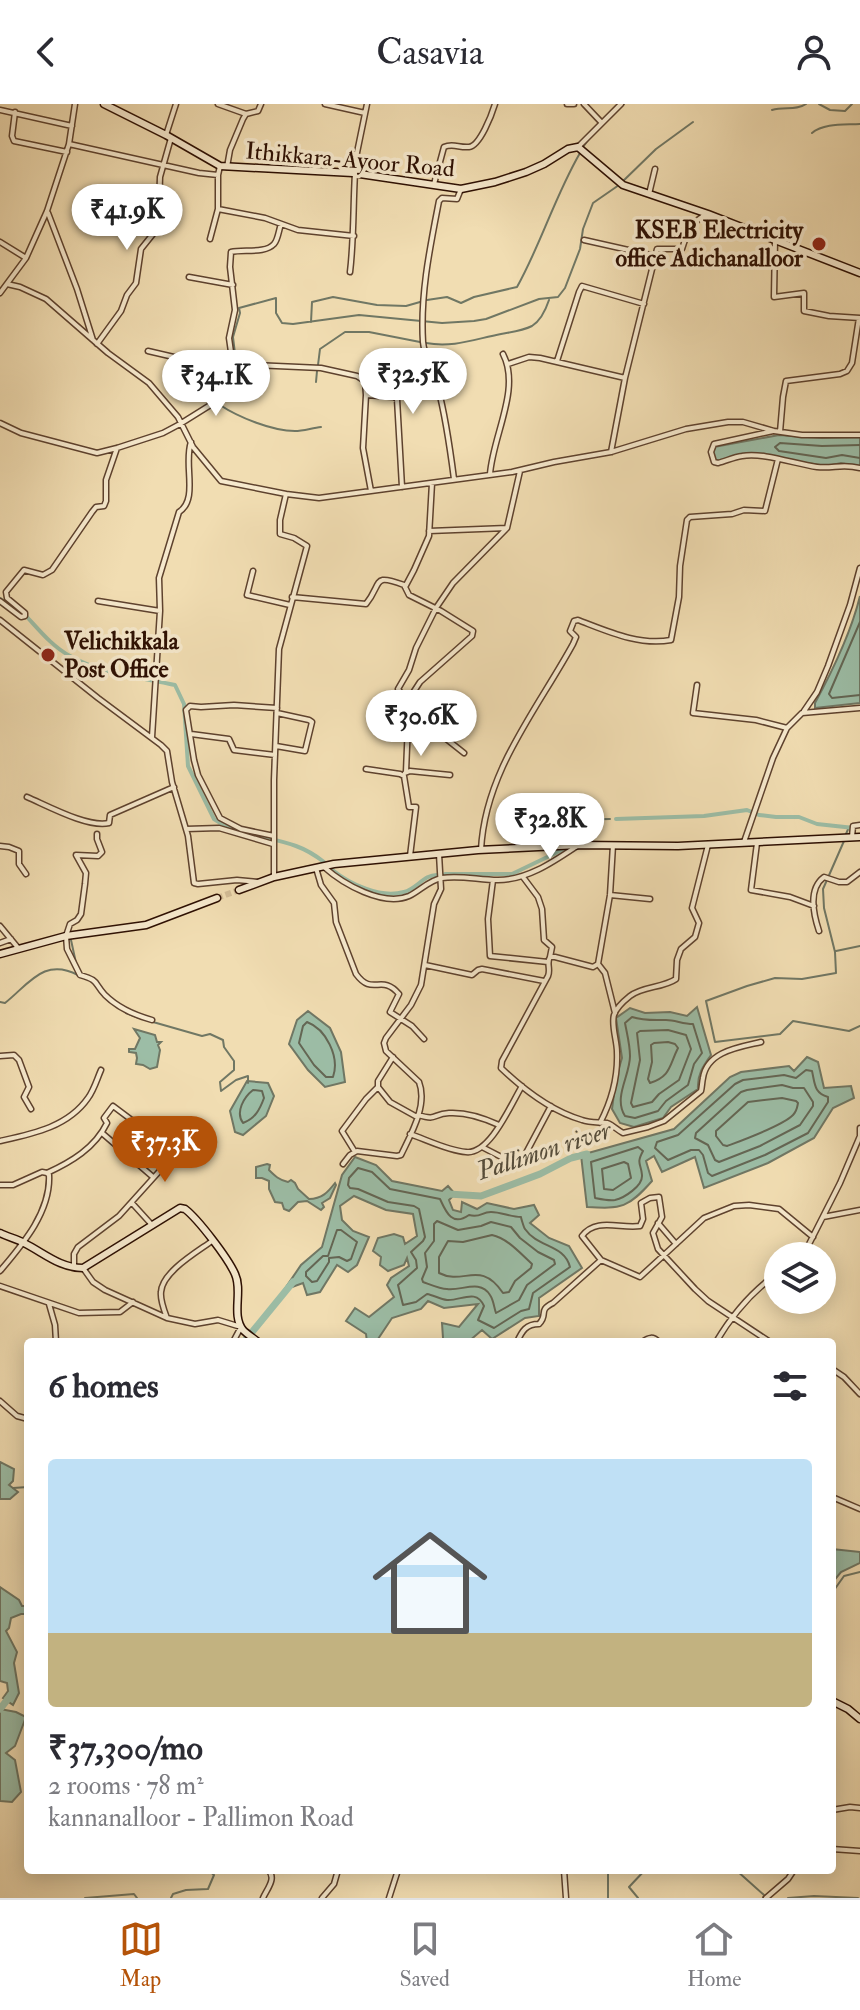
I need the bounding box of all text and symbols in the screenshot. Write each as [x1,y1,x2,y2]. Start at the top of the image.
icon: back [24,30,68,74]
text: Casavia [376,30,484,75]
icon: person [792,30,836,74]
street label: Ithikkara-Ayoor Road [244,135,456,185]
pin: ₹41.9K [62,184,192,252]
text: ₹41.9K [90,194,164,226]
place label: KSEB Electricity office Adichanalloor [615,215,804,274]
marker: KSEB Electricity office Adichanalloor [810,235,828,253]
pin: ₹32.5K [348,348,478,416]
pin: ₹34.1K [151,350,281,418]
text: ₹32.5K [377,358,449,390]
text: ₹34.1K [180,360,252,392]
place label: Velichikkala Post Office [63,626,180,685]
marker: Velichikkala Post Office [39,646,57,664]
pin: ₹30.6K [356,690,486,758]
text: ₹30.6K [384,700,458,732]
pin: ₹32.8K [485,793,615,861]
text: ₹32.8K [513,803,587,835]
water label: Pallimon river [472,1114,616,1188]
pin: ₹37.3K [100,1116,230,1184]
text: ₹37.3K [130,1126,200,1158]
map controls [764,1242,836,1314]
button: layers [764,1242,836,1314]
icon: filters [768,1364,812,1408]
text: 6 homes [48,1365,159,1408]
icon: home [358,1511,502,1655]
text: ₹37,300/mo [48,1727,203,1770]
text: 2 rooms · 78 m² [48,1770,204,1802]
text: kannanalloor - Pallimon Road [48,1802,354,1834]
tab: Map [119,1917,163,1993]
tab: Saved [400,1917,450,1993]
tab: Home [687,1917,741,1993]

